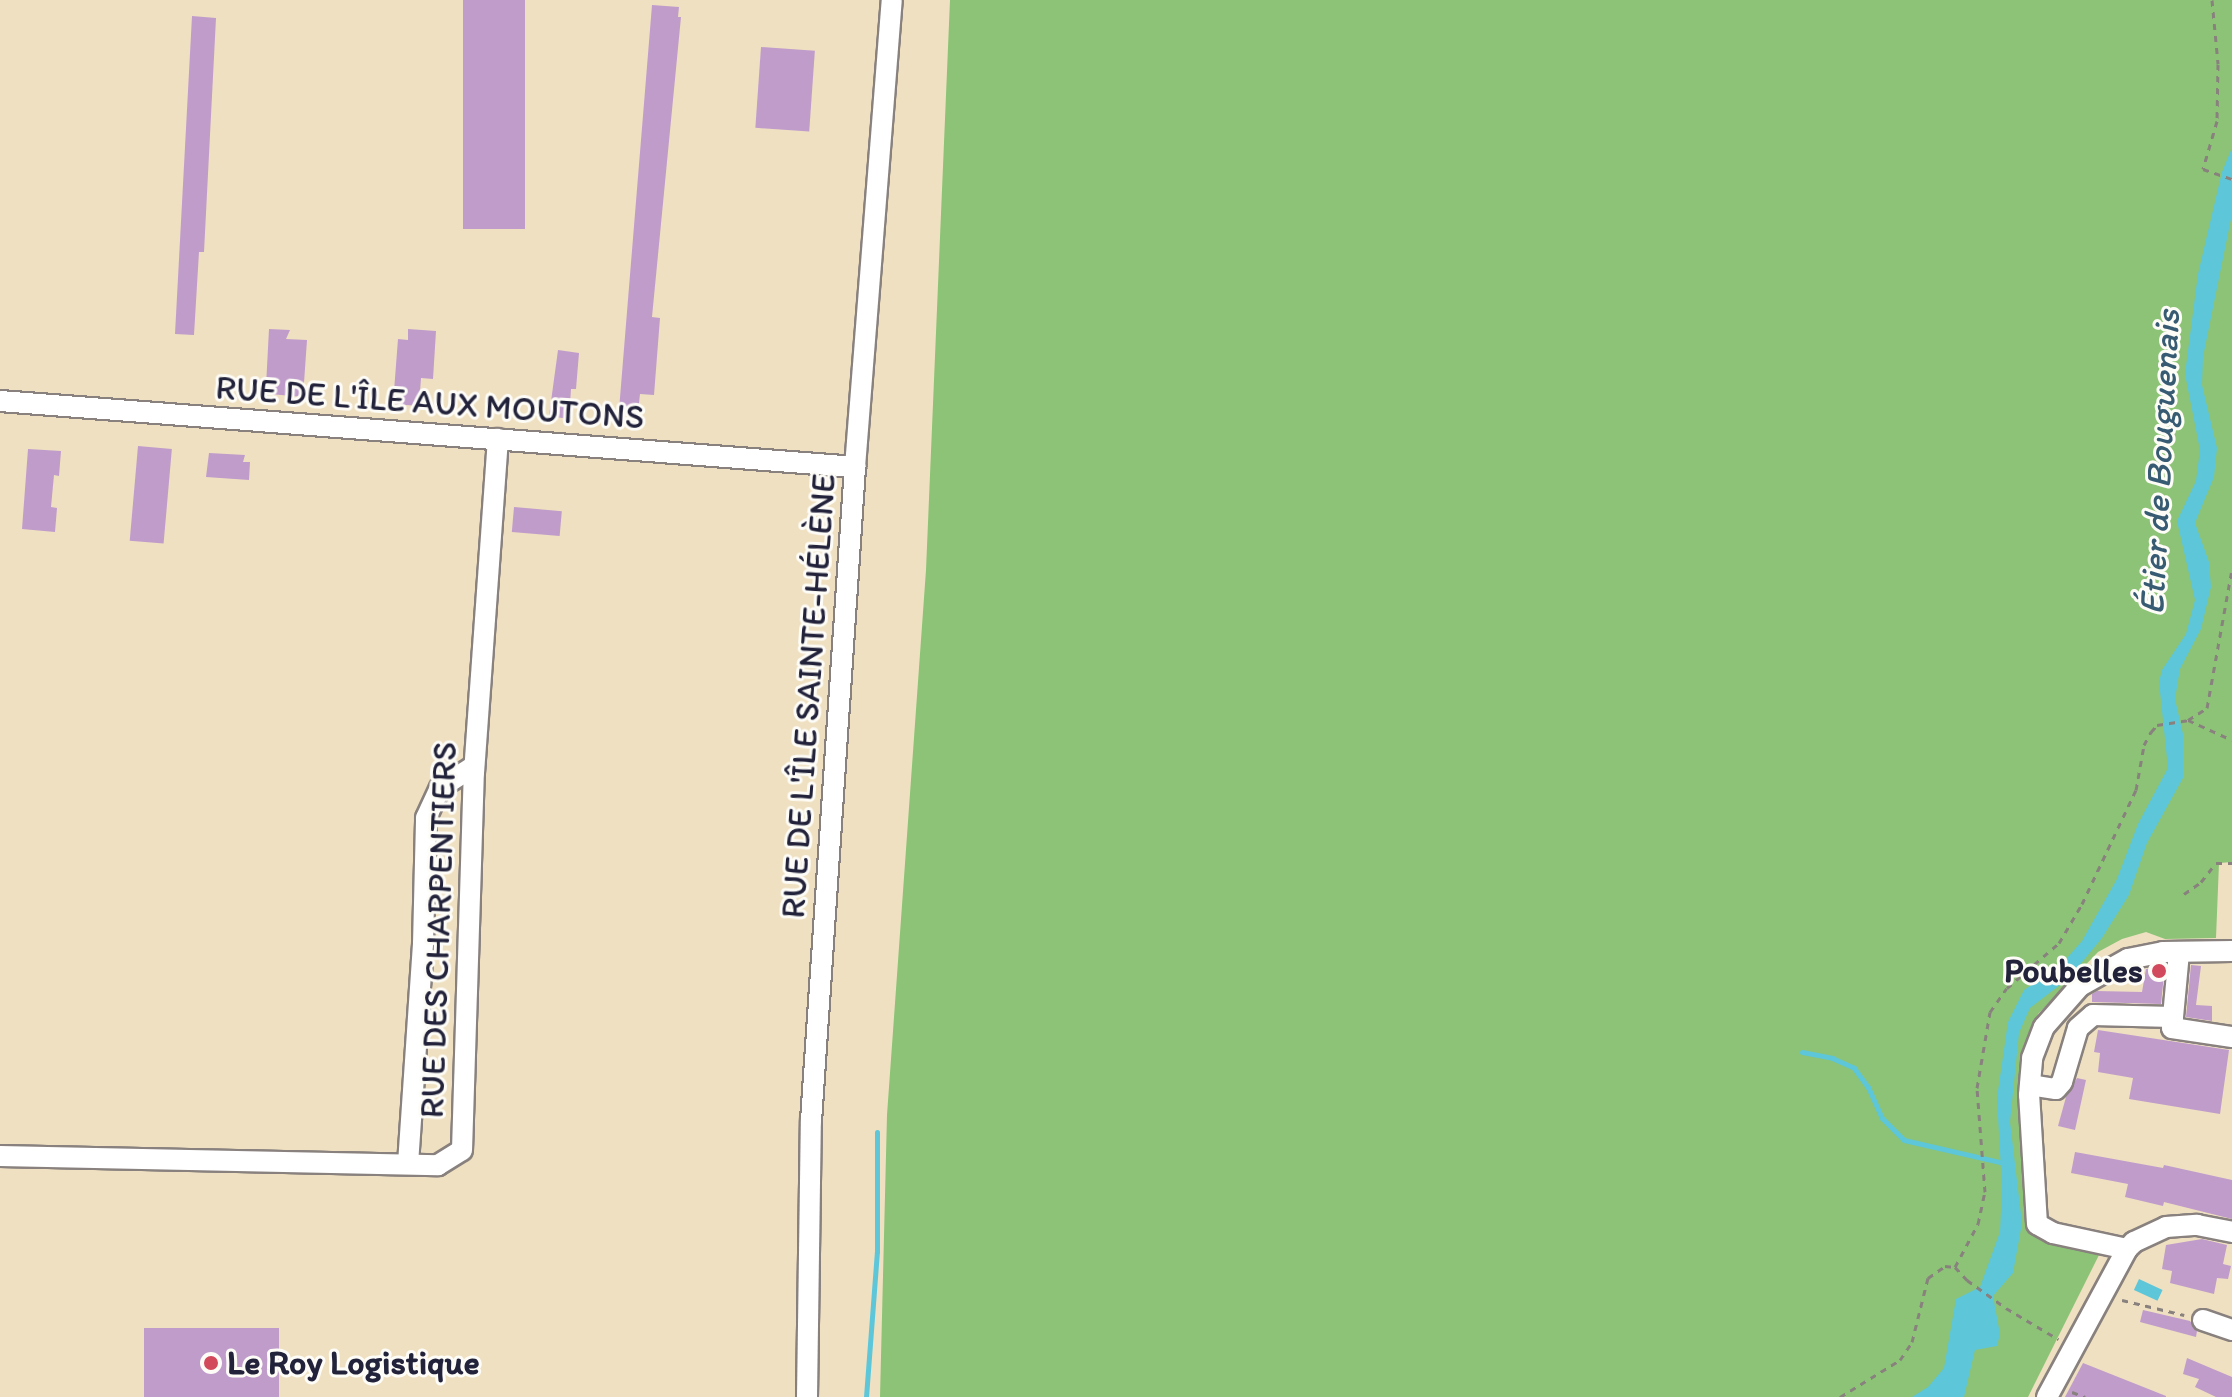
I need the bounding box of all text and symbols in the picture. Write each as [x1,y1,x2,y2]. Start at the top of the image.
water label: Étier de Bouguenais [2129,308,2189,616]
street label: RUE DE L'ÎLE AUX MOUTONS [213,367,647,437]
street label: RUE DE L'ÎLE SAINTE-HÉLÈNE [772,474,844,918]
street label: RUE DES CHARPENTIERS [411,741,465,1119]
place label: Poubelles [2004,951,2143,991]
marker: Poubelles [2150,962,2168,980]
place label: Le Roy Logistique [227,1343,479,1383]
marker: Le Roy Logistique [202,1354,220,1372]

